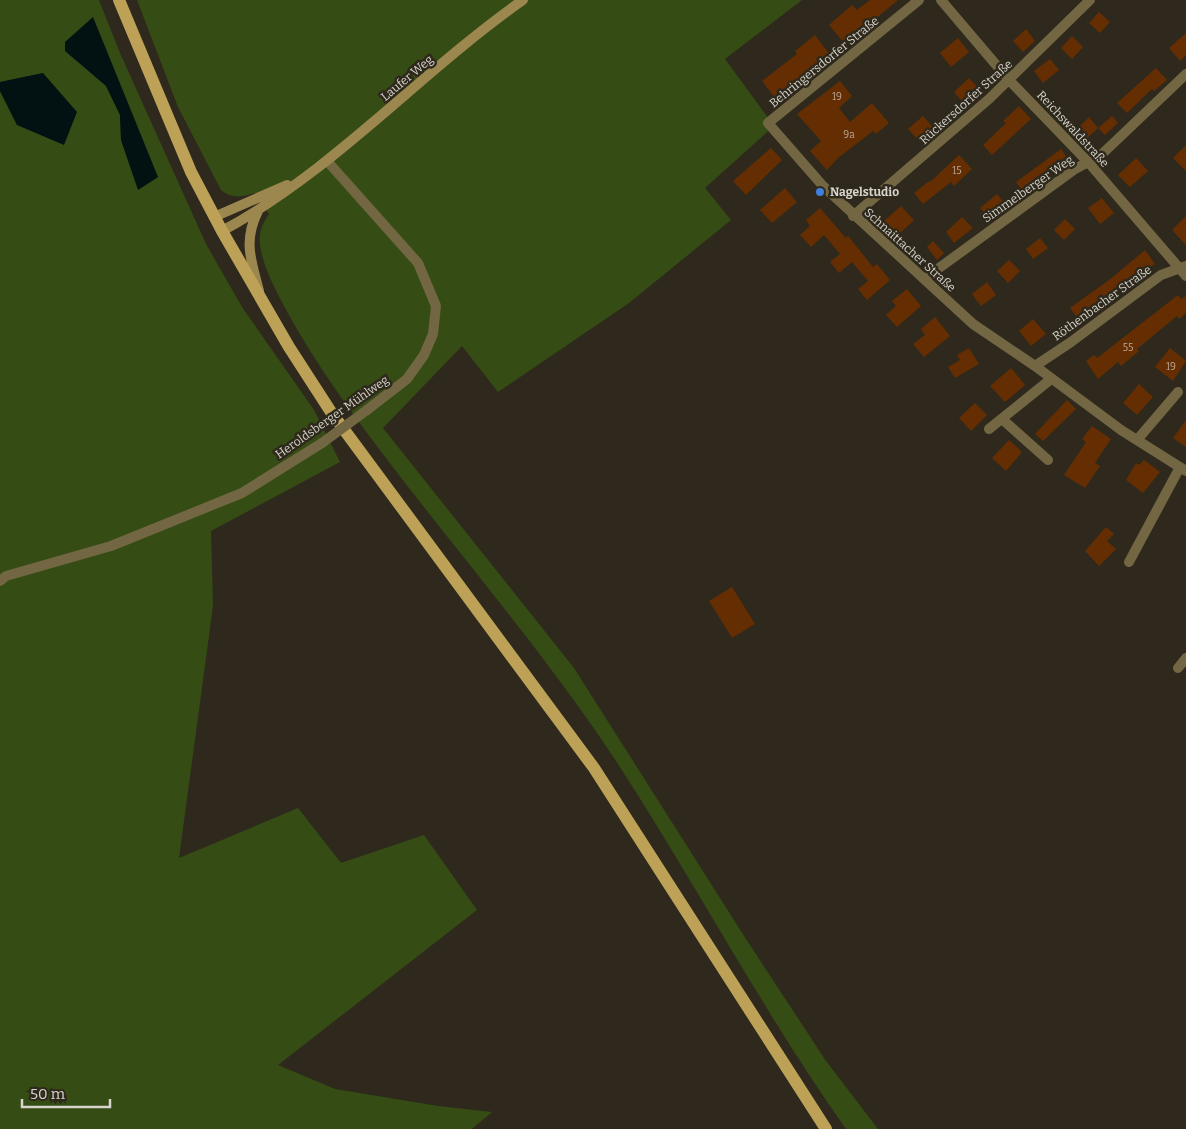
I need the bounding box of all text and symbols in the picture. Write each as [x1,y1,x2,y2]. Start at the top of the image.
street label: Behringersdorfer Straße [767,14,881,110]
street label: Laufer Weg [378,52,436,104]
street label: Rückersdorfer Straße [917,57,1015,147]
street label: Reichswaldstraße [1034,88,1112,170]
house number: 19 [832,91,842,103]
house number: 9a [843,129,855,141]
street label: Simmelberger Weg [980,152,1076,226]
house number: 15 [952,165,962,177]
place label: Nagelstudio [830,185,899,199]
marker: Nagelstudio [814,186,826,198]
street label: Schnaittacher Straße [861,205,959,295]
street label: Röthenbacher Straße [1050,262,1154,344]
house number: 55 [1123,342,1133,354]
house number: 19 [1166,361,1176,373]
street label: Heroldsberger Mühlweg [273,372,392,461]
scale bar [22,1076,110,1108]
text: 50 m [30,1085,66,1103]

